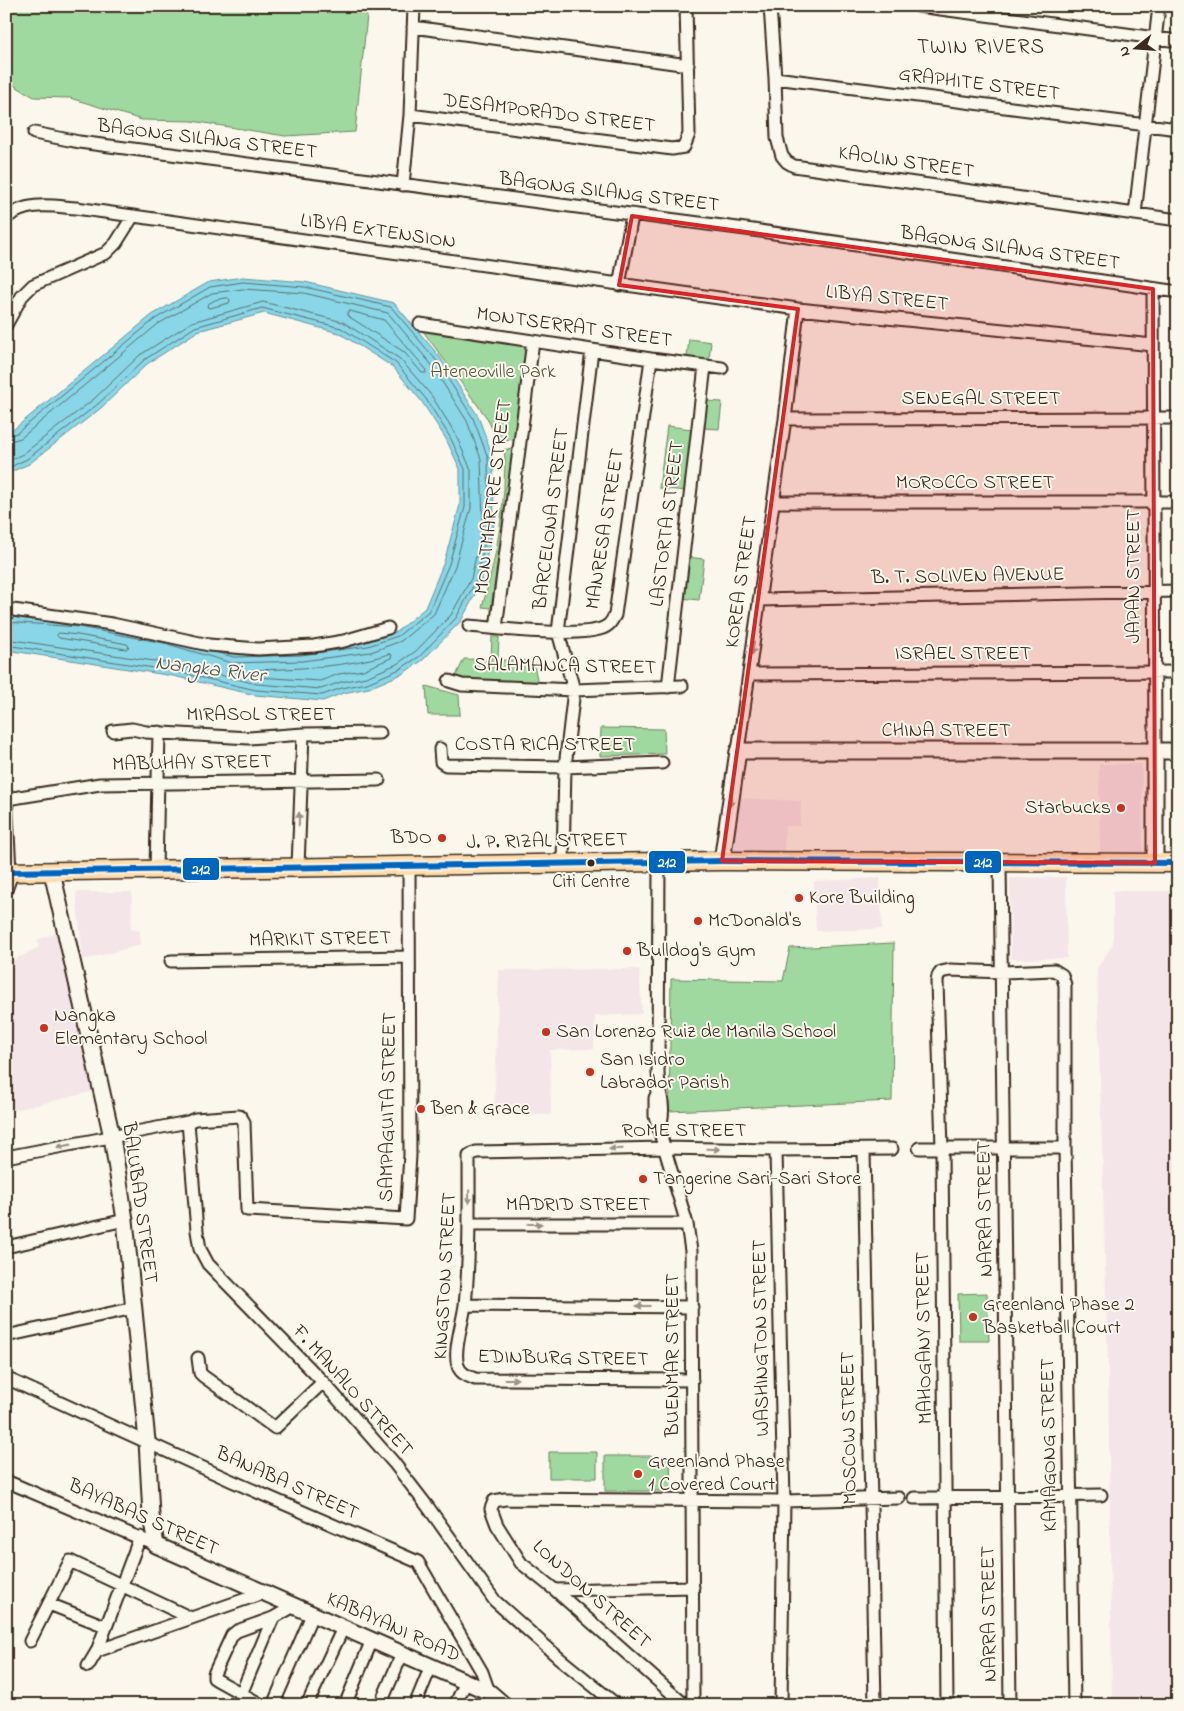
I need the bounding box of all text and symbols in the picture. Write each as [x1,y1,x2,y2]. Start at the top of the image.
north arrow [1112,22,1162,72]
district label: TWIN RIVERS [917,33,1045,63]
text: N [1114,44,1136,59]
street label: GRAPHITE STREET [897,61,1061,109]
street label: DESAMPORADO STREET [440,86,657,141]
street label: BAGONG SILANG STREET [94,112,319,168]
street label: KAOLIN STREET [836,139,976,187]
street label: BAGONG SILANG STREET [496,165,721,221]
street label: LIBYA EXTENSION [298,207,458,257]
street label: BAGONG SILANG STREET [897,219,1122,279]
street label: LIBYA STREET [824,278,950,320]
street label: MONTSERRAT STREET [474,300,674,356]
park label: Ateneoville Park [430,358,556,387]
street label: SENEGAL STREET [902,385,1060,414]
street label: MONTMARTRE STREET [468,398,520,596]
street label: BARCELONA STREET [526,427,578,612]
street label: LASTORTA STREET [643,439,693,609]
street label: MANRESA STREET [579,447,633,611]
street label: MOROCCO STREET [896,469,1054,498]
street label: JAPAN STREET [1120,509,1149,643]
street label: KOREA STREET [718,514,766,650]
street label: B. T. SOLIVEN AVENUE [870,561,1065,593]
one-way arrow [748,640,756,656]
street label: ISRAEL STREET [895,640,1031,669]
water label: Nangka River [153,648,269,693]
street label: SALAMANCA STREET [474,651,656,683]
street label: MIRASOL STREET [186,701,336,730]
street label: CHINA STREET [881,717,1011,746]
street label: COSTA RICA STREET [455,731,635,760]
street label: MABUHAY STREET [112,748,272,780]
one-way arrow [726,792,734,808]
place label: Starbucks [1025,794,1111,823]
marker: Starbucks [1115,802,1127,814]
one-way arrow [295,810,303,826]
place label: BDO [390,824,432,853]
street label: J. P. RIZAL STREET [466,826,628,858]
marker: BDO [436,832,448,844]
line badge: 212 [648,850,686,874]
line badge: 212 [964,850,1002,874]
text: 212 [657,853,676,874]
text: 212 [973,853,992,874]
line badge: 212 [182,857,220,881]
marker: Citi Centre [586,858,596,868]
text: 212 [191,860,210,881]
place label: Citi Centre [552,869,630,896]
place label: Kore Building [809,884,915,914]
marker: Kore Building [793,892,805,904]
place label: McDonald's [708,907,802,936]
marker: McDonald's [692,915,704,927]
street label: MARIKIT STREET [249,924,391,956]
place label: Bulldog's Gym [636,937,756,967]
marker: Bulldog's Gym [621,945,633,957]
place label: Nangka Elementary School [54,1002,207,1054]
street label: SAMPAGUITA STREET [373,1012,405,1202]
place label: San Lorenzo Ruiz de Manila School [556,1018,836,1047]
marker: Nangka Elementary School [38,1022,50,1034]
marker: San Lorenzo Ruiz de Manila School [540,1026,552,1038]
place label: San Isidro Labrador Parish [600,1046,729,1098]
marker: San Isidro Labrador Parish [584,1066,596,1078]
place label: Ben & Grace [430,1095,530,1124]
marker: Ben & Grace [415,1103,427,1115]
street label: ROME STREET [622,1117,746,1146]
street label: BALUBAD STREET [113,1120,165,1285]
street label: NARRA STREET [970,1141,1002,1277]
one-way arrow [55,1143,71,1151]
one-way arrow [607,1145,623,1153]
one-way arrow [705,1145,721,1153]
place label: Tangerine Sari-Sari Store [653,1165,861,1195]
marker: Tangerine Sari-Sari Store [637,1173,649,1185]
one-way arrow [465,1189,473,1205]
street label: MADRID STREET [506,1191,650,1220]
street label: KINGSTON STREET [427,1192,465,1360]
one-way arrow [527,1220,543,1228]
street label: WASHINGTON STREET [746,1239,778,1437]
street label: MAHOGANY STREET [909,1251,941,1425]
street label: BUENMAR STREET [659,1273,688,1438]
place label: Greenland Phase 2 Basketball Court [982,1291,1135,1343]
one-way arrow [635,1302,651,1310]
marker: Greenland Phase 2 Basketball Court [967,1311,979,1323]
street label: F. MANALO STREET [284,1318,419,1463]
street label: EDINBURG STREET [477,1343,649,1375]
street label: MOSCOW STREET [834,1351,866,1505]
street label: KAMAGONG STREET [1034,1358,1066,1532]
one-way arrow [503,1375,519,1383]
street label: BANABA STREET [210,1439,363,1528]
place label: Greenland Phase 1 Covered Court [648,1448,785,1500]
marker: Greenland Phase 1 Covered Court [632,1468,644,1480]
street label: BAYABAS STREET [62,1471,223,1564]
street label: LONDON STREET [525,1534,657,1656]
street label: NARRA STREET [974,1546,1006,1682]
street label: KABAYANI ROAD [321,1585,465,1671]

